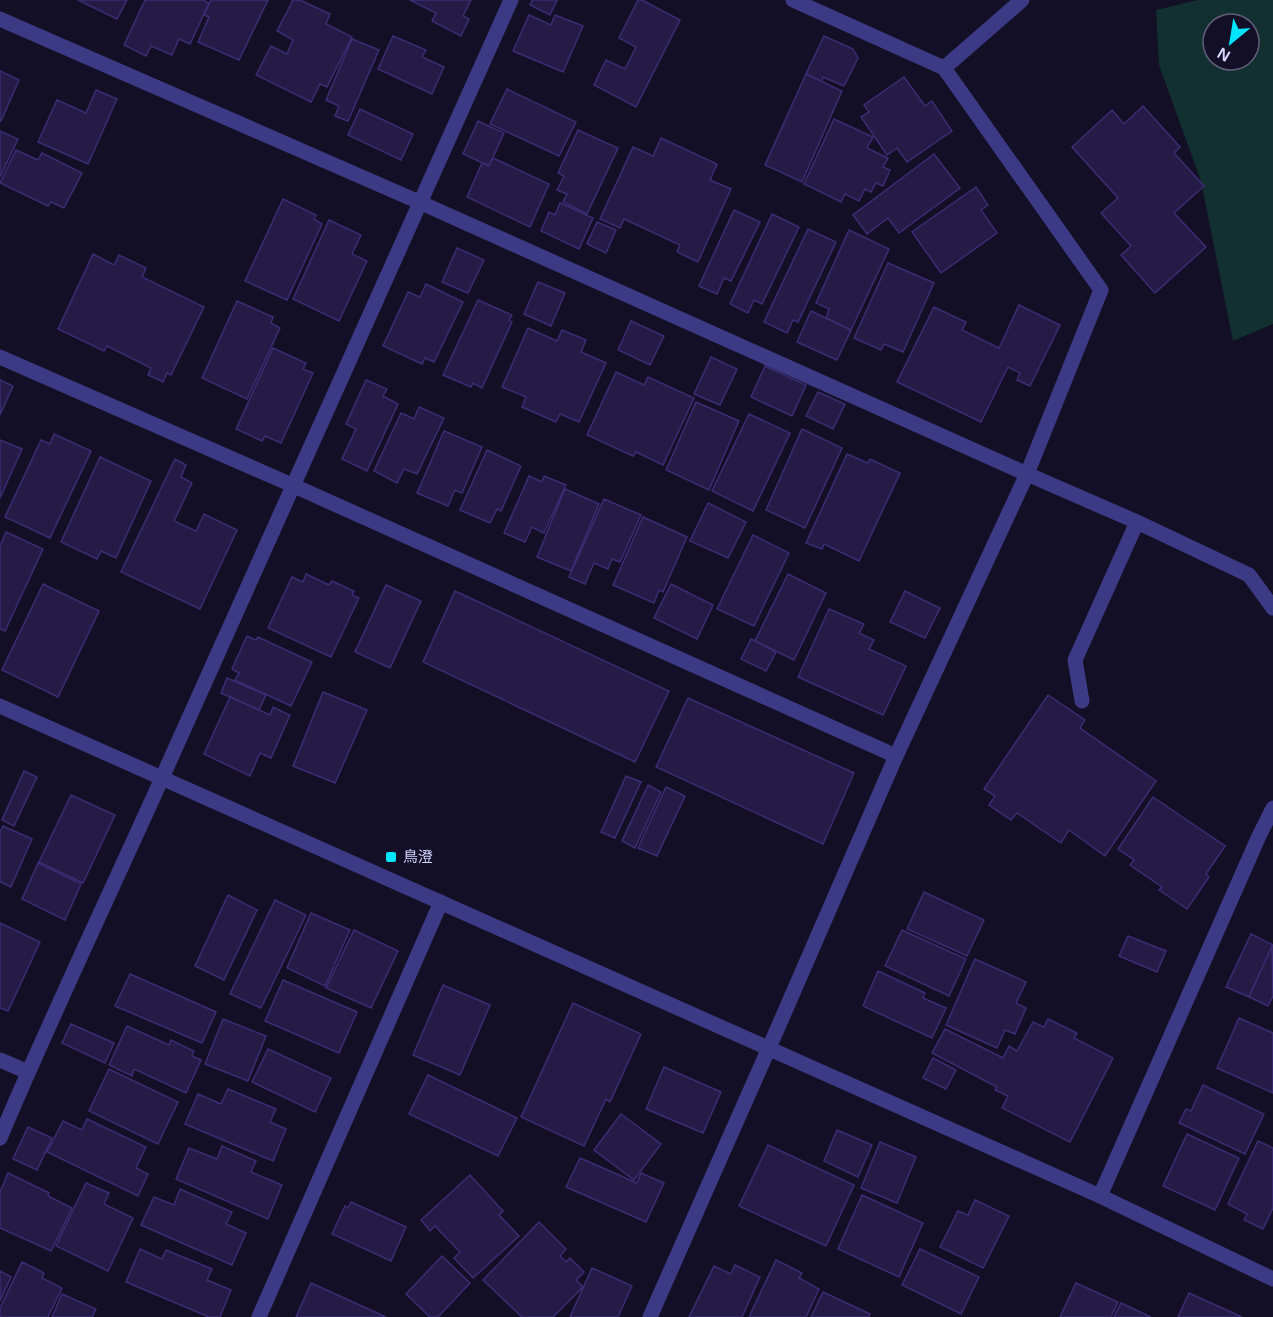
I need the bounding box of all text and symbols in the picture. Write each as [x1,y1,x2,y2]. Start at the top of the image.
north arrow [1201,12,1261,72]
text: N [1214,44,1233,65]
place label: 鳥澄 [403,848,433,865]
marker: 鳥澄 [384,850,398,864]

